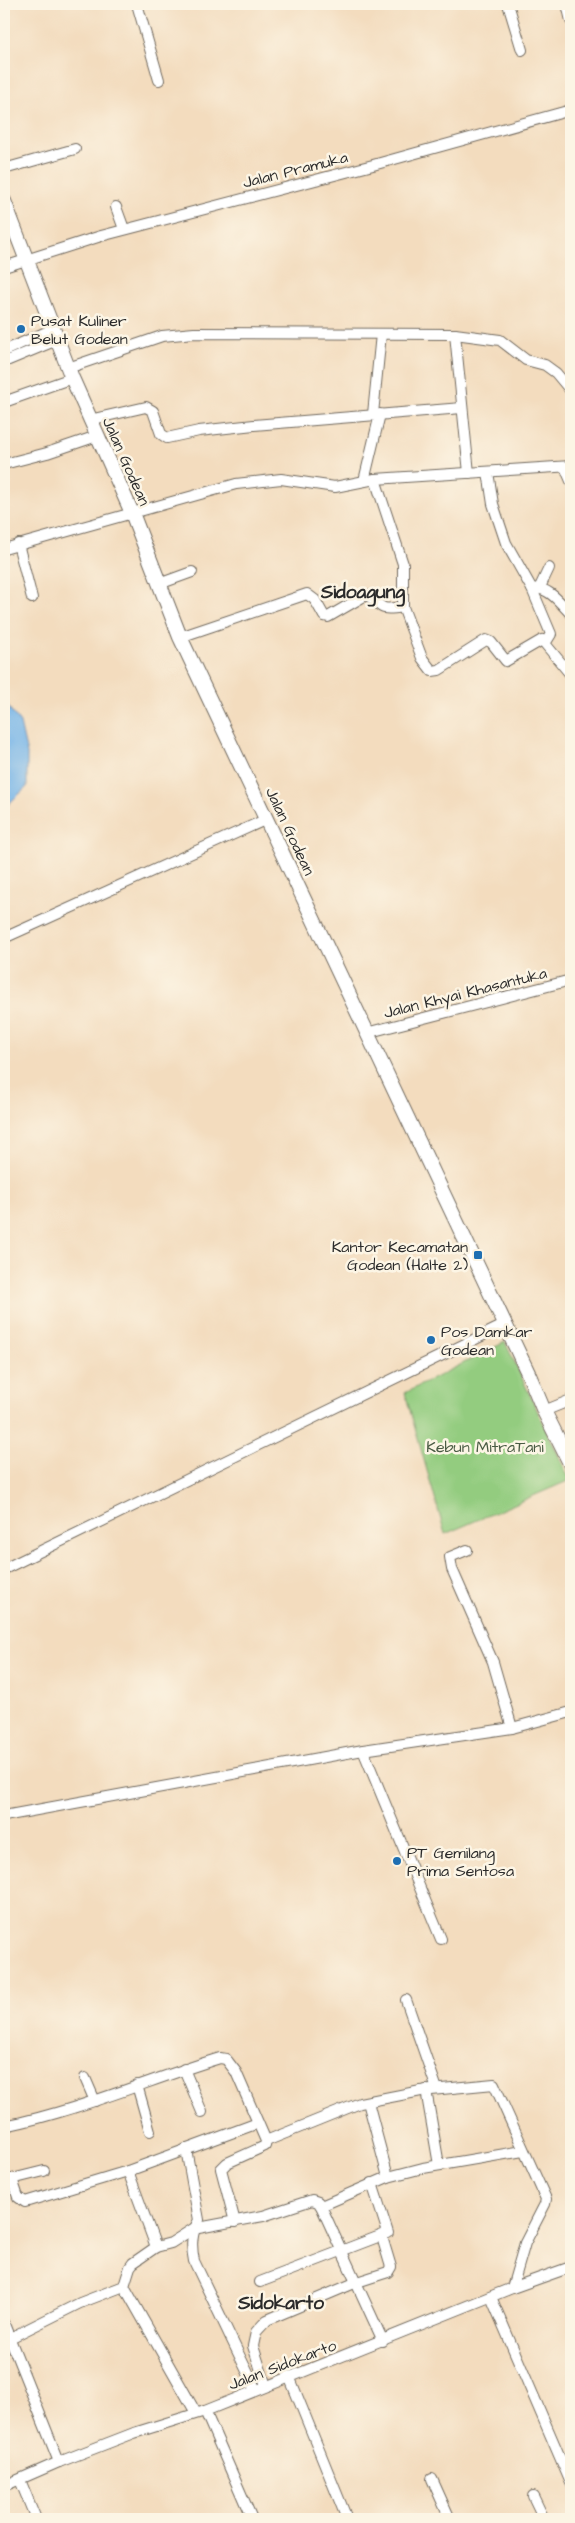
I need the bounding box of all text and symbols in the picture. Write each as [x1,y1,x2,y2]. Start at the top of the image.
street label: Jalan Pramuka [240,146,350,194]
place label: Pusat Kuliner Belut Godean [31,310,128,350]
marker: Pusat Kuliner Belut Godean [15,323,27,335]
street label: Jalan Godean [97,414,155,509]
district label: Sidoagung [320,579,405,607]
street label: Jalan Godean [260,784,320,879]
street label: Jalan Khyai Khasantuka [381,962,549,1025]
place label: Kantor Kecamatan Godean (Halte 2) [332,1236,468,1276]
marker: Kantor Kecamatan Godean (Halte 2) [472,1249,484,1261]
place label: Pos Damkar Godean [441,1321,533,1361]
marker: Pos Damkar Godean [425,1334,437,1346]
park label: Kebun MitraTani [426,1436,544,1458]
place label: PT Gemilang Prima Sentosa [407,1842,514,1882]
marker: PT Gemilang Prima Sentosa [391,1855,403,1867]
district label: Sidokarto [237,2290,324,2317]
street label: Jalan Sidokarto [225,2334,339,2396]

